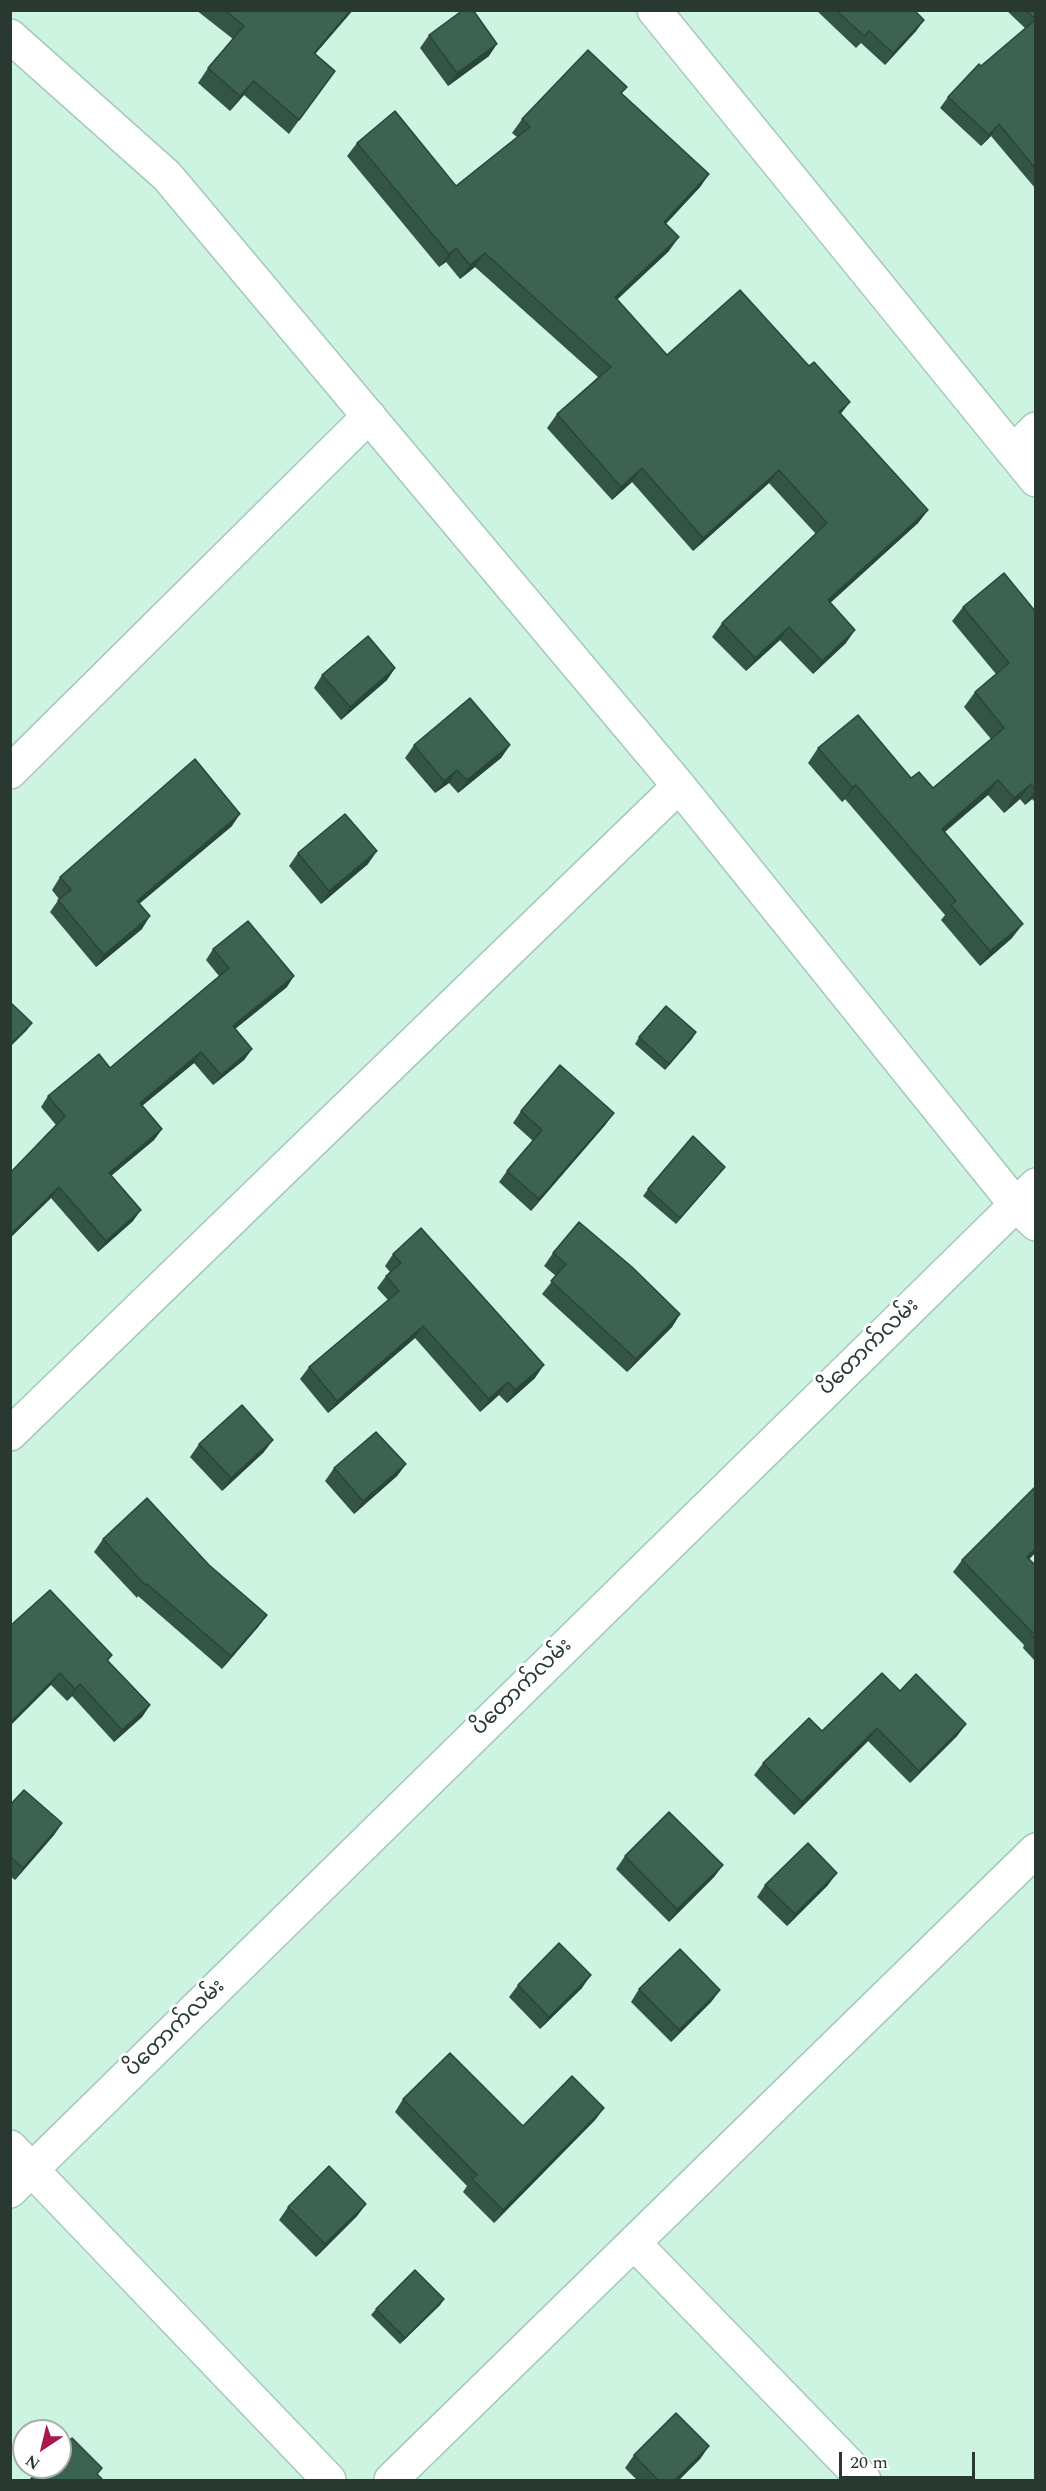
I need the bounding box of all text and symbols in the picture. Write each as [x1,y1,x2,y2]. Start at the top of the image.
street label: ပိတောက်လမ်း [815,1294,925,1402]
street label: ပိတောက်လမ်း [468,1634,578,1742]
street label: ပိတောက်လမ်း [121,1975,231,2083]
north arrow [12,2419,72,2479]
scale bar [842,2440,978,2478]
text: N [21,2449,45,2476]
text: 20 m [850,2449,888,2476]

